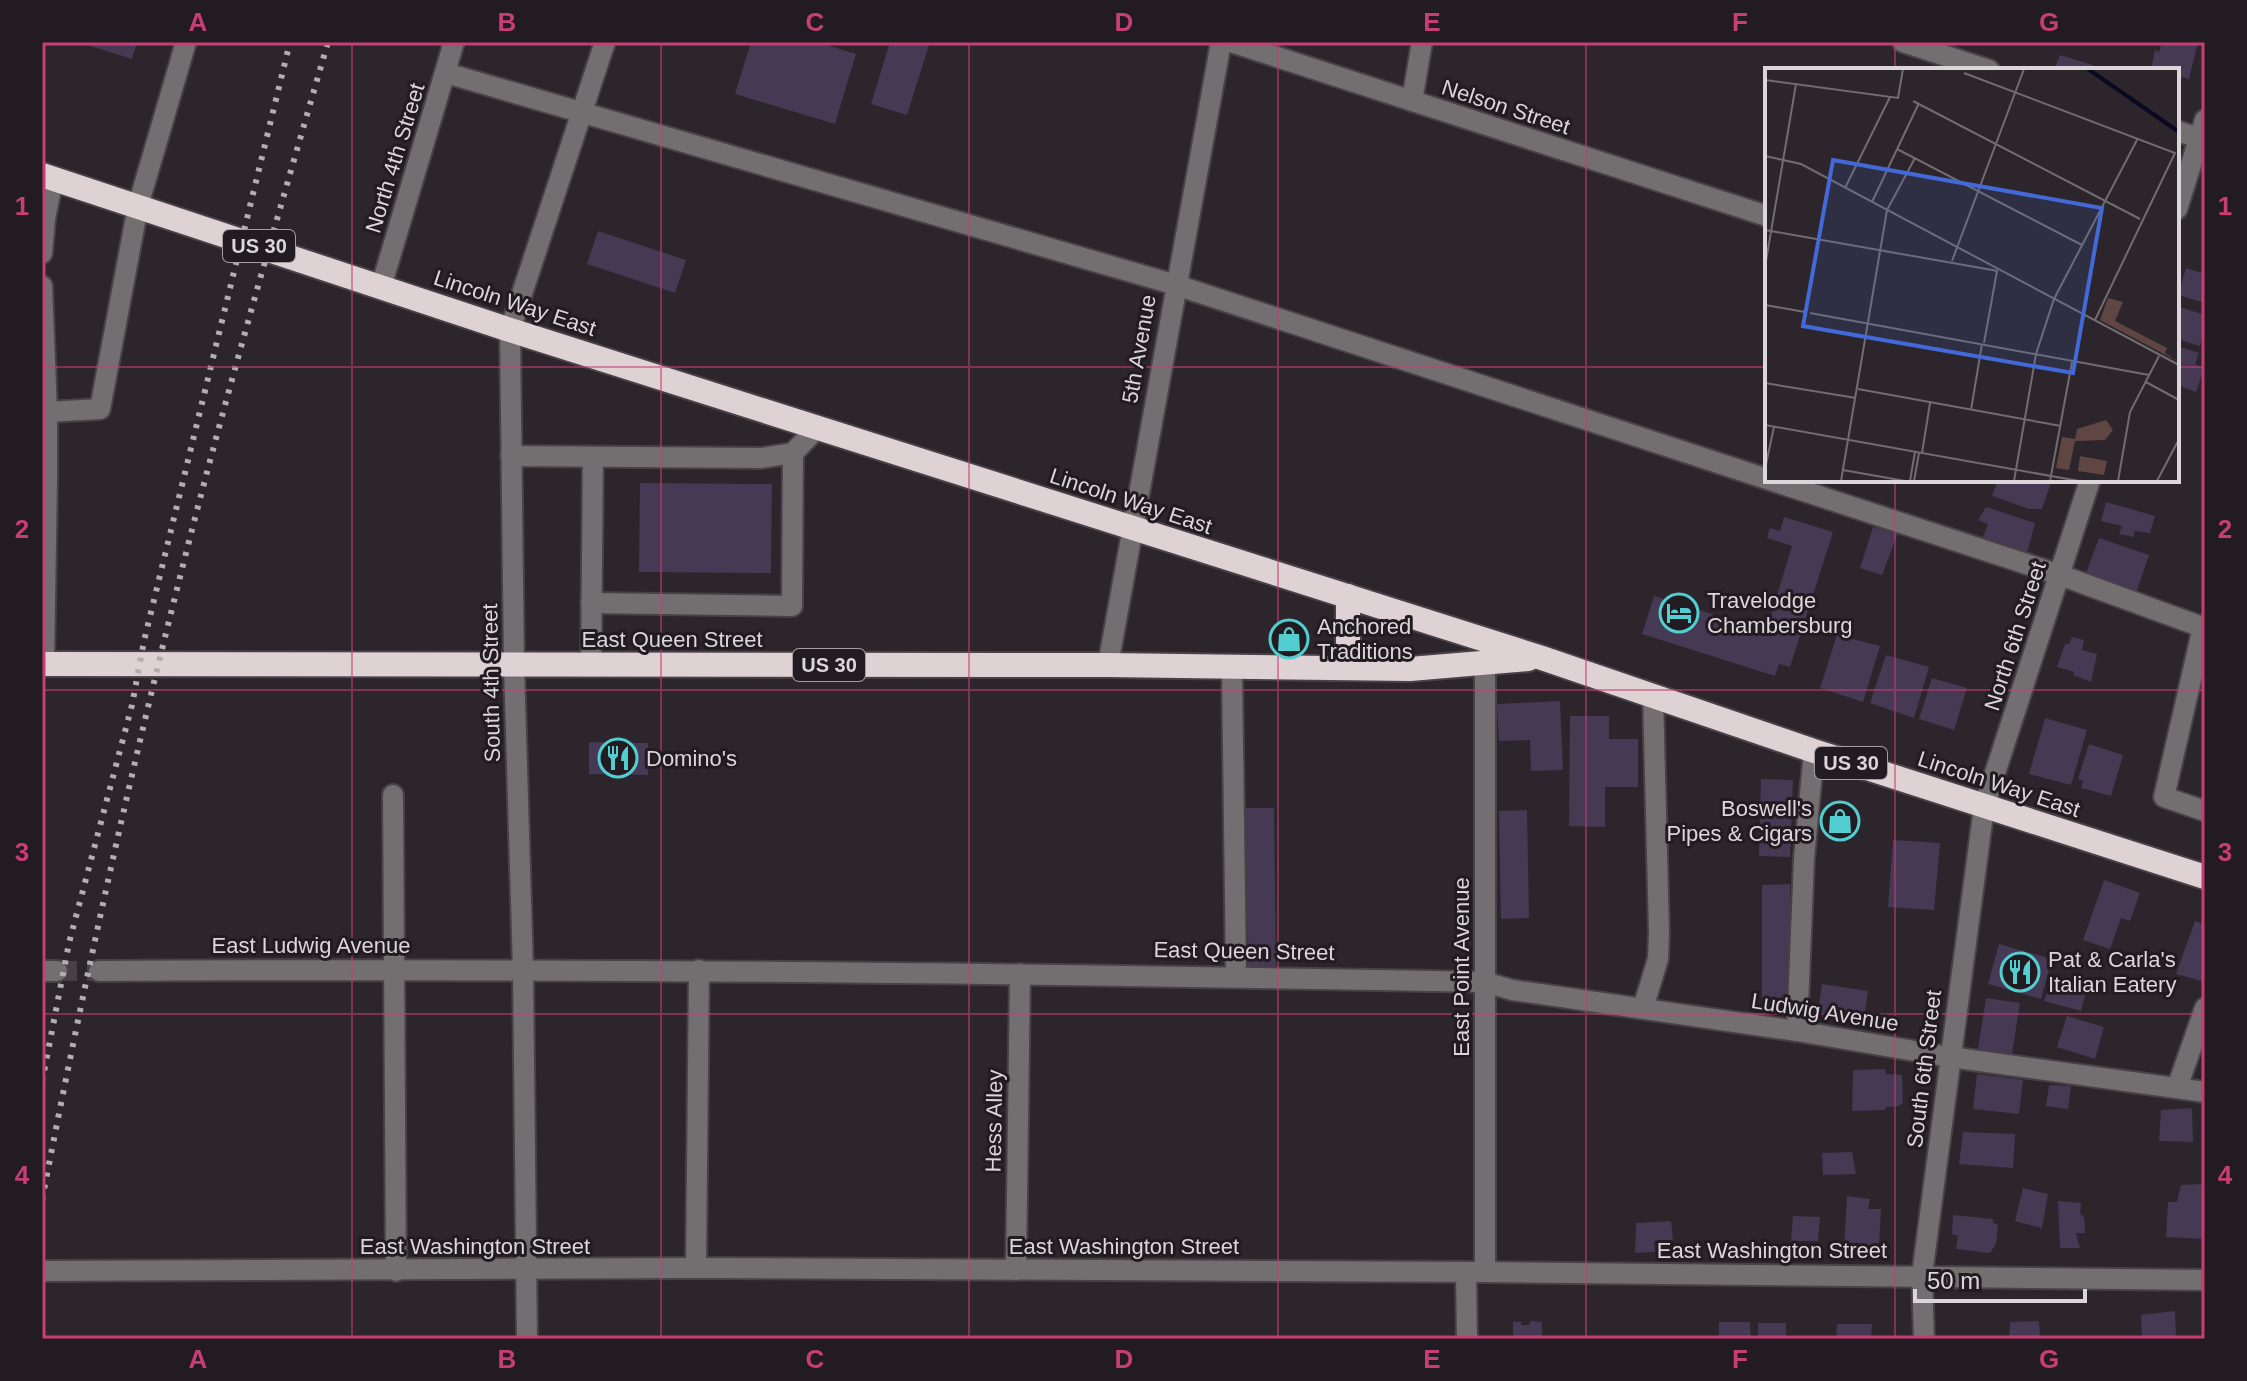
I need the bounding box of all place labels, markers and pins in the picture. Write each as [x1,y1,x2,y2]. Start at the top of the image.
place label: Travelodge Chambersburg [1707,588,1853,638]
hotel icon: Travelodge Chambersburg [1658,592,1700,634]
place label: Anchored Traditions [1317,614,1413,664]
shop icon: Anchored Traditions [1268,618,1310,660]
restaurant icon: Domino's [597,737,639,779]
place label: Domino's [646,746,737,771]
place label: Boswell's Pipes & Cigars [1666,796,1812,846]
shop icon: Boswell's Pipes & Cigars [1819,800,1861,842]
place label: Pat & Carla's Italian Eatery [2048,947,2176,997]
restaurant icon: Pat & Carla's Italian Eatery [1999,951,2041,993]

